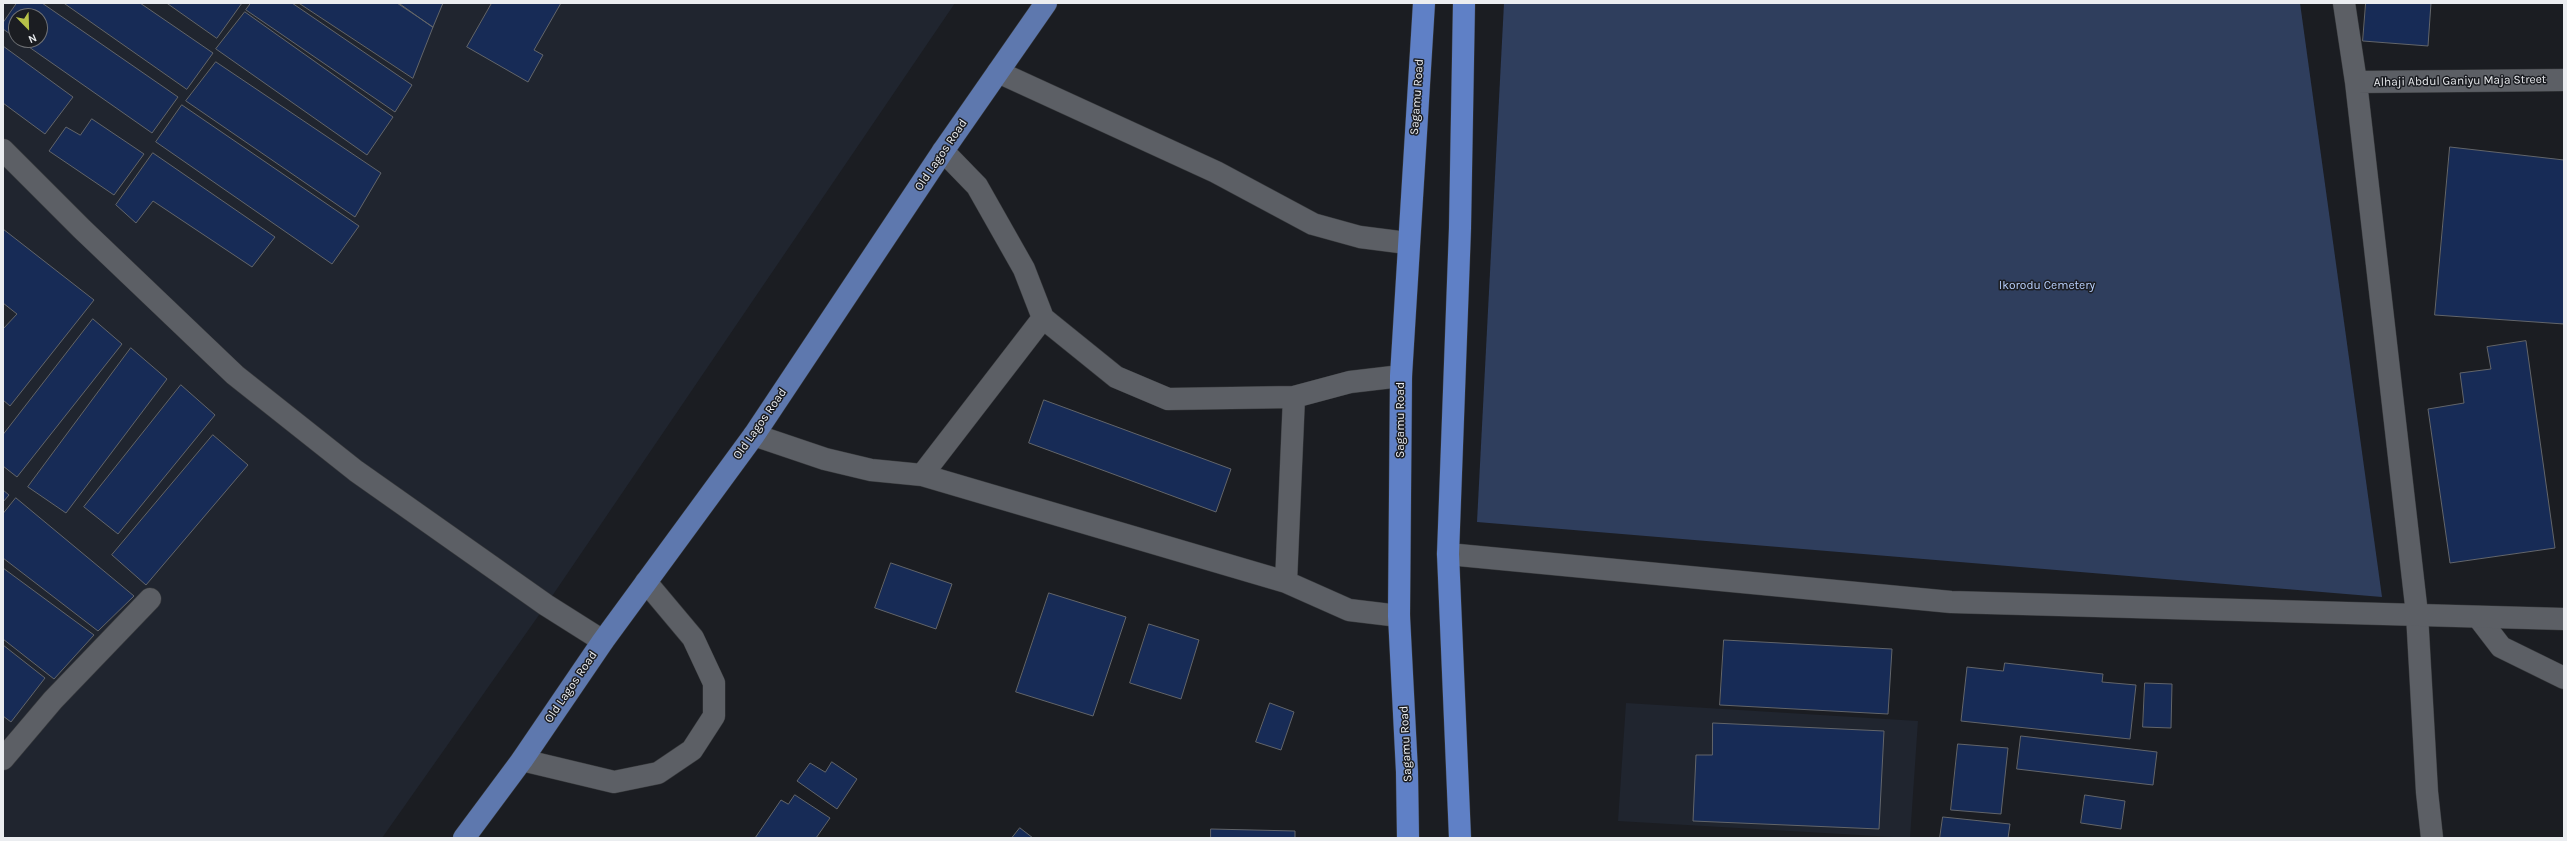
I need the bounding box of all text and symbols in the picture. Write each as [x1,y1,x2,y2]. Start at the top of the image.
north arrow [8,8,48,48]
text: N [26,31,39,46]
street label: Sagamu Road [1407,58,1427,136]
street label: Alhaji Abdul Ganiyu Maja Street [2374,72,2546,90]
street label: Old Lagos Road [912,116,970,194]
park label: Ikorodu Cemetery [1999,279,2095,293]
street label: Sagamu Road [1394,382,1408,458]
street label: Old Lagos Road [730,386,790,462]
street label: Old Lagos Road [542,648,600,726]
street label: Sagamu Road [1397,706,1415,782]

